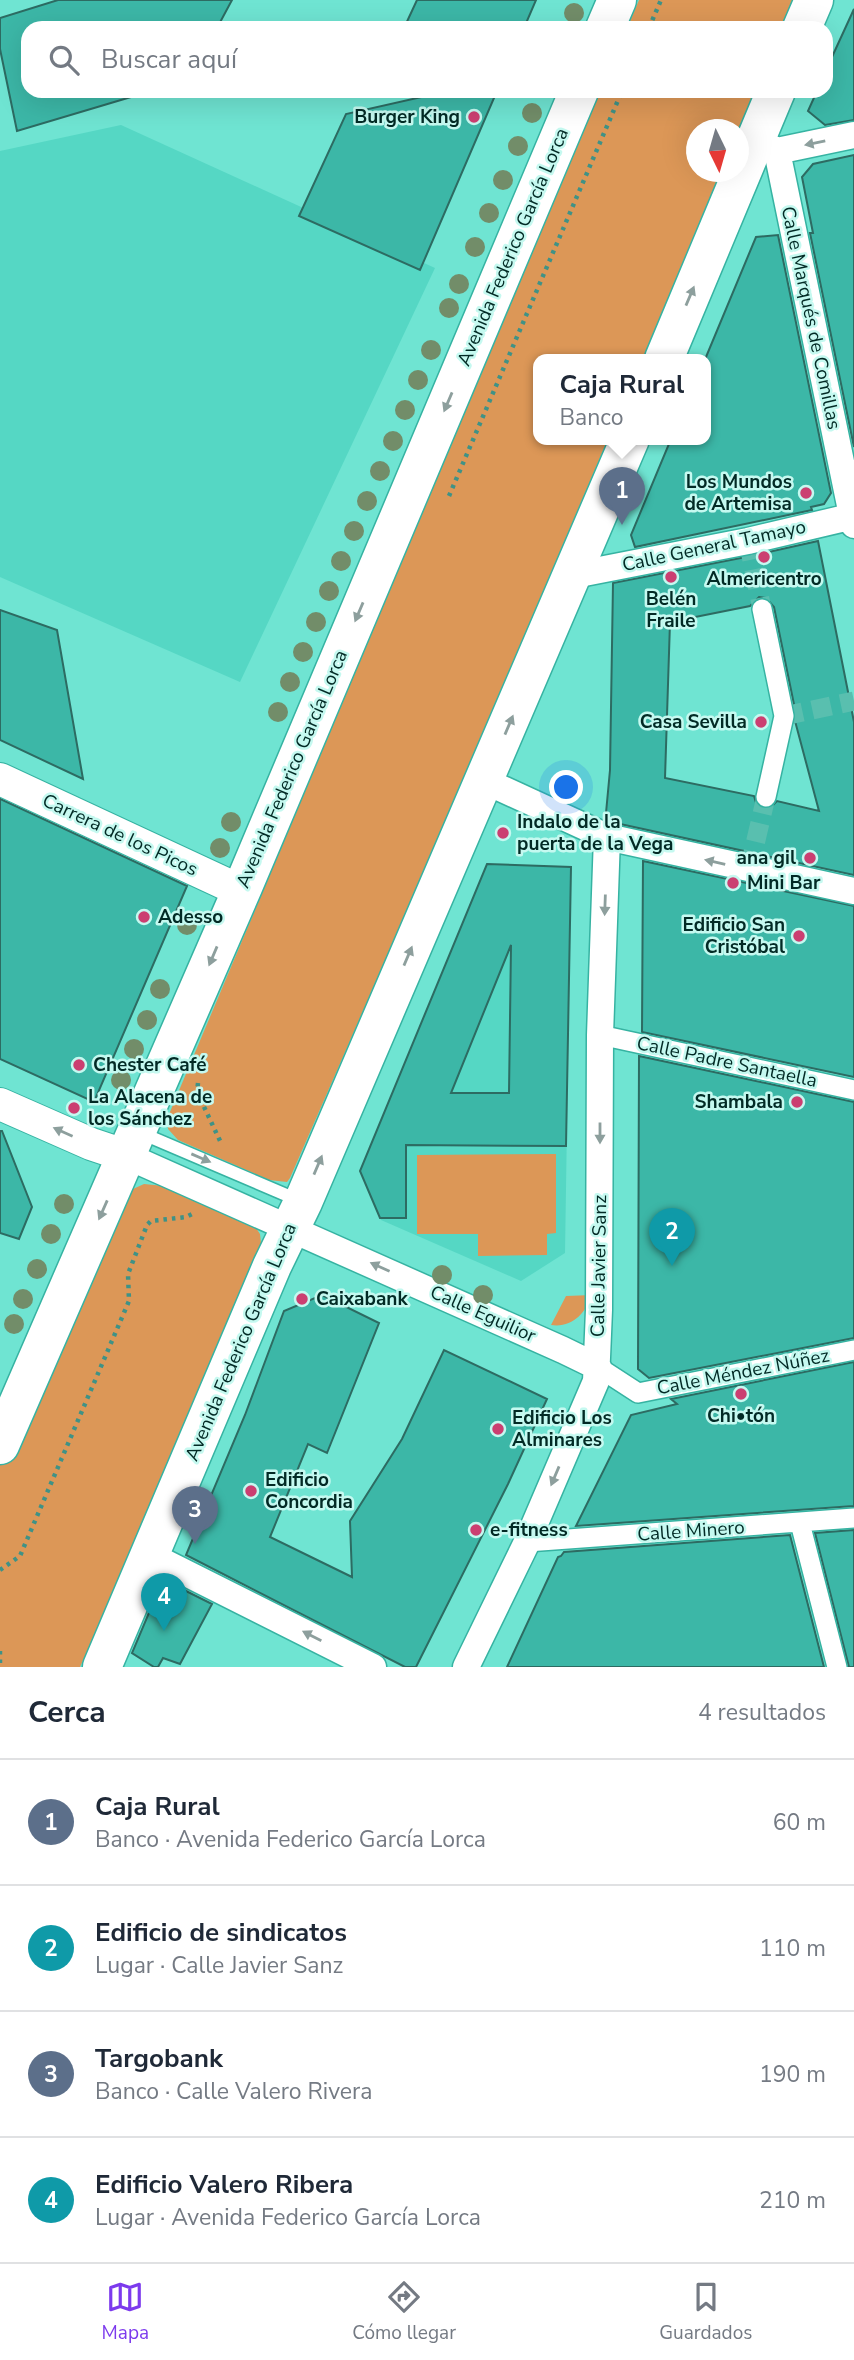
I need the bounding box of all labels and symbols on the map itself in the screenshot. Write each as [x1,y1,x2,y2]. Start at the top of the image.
place label: Burger King [354,104,460,130]
marker: Burger King [466,109,482,125]
north arrow [686,119,749,182]
street label: Avenida Federico García Lorca [451,124,575,370]
one-way arrow [804,138,826,149]
street label: Calle Marqués de Comillas [775,204,847,432]
one-way arrow [685,285,696,306]
one-way arrow [442,392,453,413]
pin: 1 [599,467,645,525]
place label: Los Mundos de Artemisa [684,469,792,517]
marker: Los Mundos de Artemisa [798,485,814,501]
street label: Calle General Tamayo [620,514,808,578]
marker: Almericentro [756,549,772,565]
place label: Almericentro [706,566,822,592]
marker: Belén Fraile [663,569,679,585]
place label: Belén Fraile [646,586,696,634]
one-way arrow [353,602,365,622]
street label: Avenida Federico García Lorca [230,646,354,892]
place label: Casa Sevilla [640,709,747,735]
marker: Casa Sevilla [753,714,769,730]
one-way arrow [503,715,515,735]
your location [549,770,583,804]
street label: Carrera de los Picos [38,788,202,882]
place label: Indalo de la puerta de la Vega [517,809,673,857]
marker: Indalo de la puerta de la Vega [495,825,511,841]
place label: ana gil [737,845,796,871]
marker: ana gil [802,850,818,866]
one-way arrow [704,856,726,867]
place label: Mini Bar [747,870,821,896]
marker: Mini Bar [725,875,741,891]
one-way arrow [599,894,610,916]
place label: Adesso [158,904,223,930]
marker: Adesso [136,909,152,925]
place label: Edificio San Cristóbal [682,912,785,960]
marker: Edificio San Cristóbal [791,928,807,944]
one-way arrow [403,945,414,966]
one-way arrow [207,946,218,967]
street label: Calle Padre Santaella [634,1030,820,1094]
place label: Chester Café [93,1052,207,1078]
marker: Chester Café [71,1057,87,1073]
place label: La Alacena de los Sánchez [88,1084,212,1132]
place label: Shambala [695,1089,783,1115]
marker: Shambala [789,1094,805,1110]
marker: La Alacena de los Sánchez [66,1100,82,1116]
one-way arrow [594,1122,606,1144]
one-way arrow [53,1126,74,1137]
one-way arrow [190,1153,211,1164]
one-way arrow [313,1154,324,1175]
street label: Calle Javier Sanz [585,1195,613,1337]
one-way arrow [97,1200,108,1221]
pin: 2 [649,1208,695,1266]
street label: Avenida Federico García Lorca [179,1219,303,1465]
one-way arrow [370,1261,390,1273]
street label: Calle Eguilior [426,1279,540,1349]
place label: Caixabank [316,1286,408,1312]
marker: Caixabank [294,1291,310,1307]
street label: Calle Méndez Núñez [655,1343,832,1401]
marker: Chi•tón [733,1386,749,1402]
place label: Chi•tón [707,1403,775,1429]
place label: Edificio Los Alminares [512,1405,612,1453]
marker: Edificio Los Alminares [490,1421,506,1437]
one-way arrow [549,1466,561,1486]
place label: Edificio Concordia [265,1467,353,1515]
marker: Edificio Concordia [243,1483,259,1499]
pin: 3 [172,1486,218,1544]
street label: Calle Minero [636,1514,746,1548]
place label: e-fitness [490,1517,568,1543]
marker: e-fitness [468,1522,484,1538]
pin: 4 [141,1573,187,1631]
one-way arrow [302,1631,322,1642]

